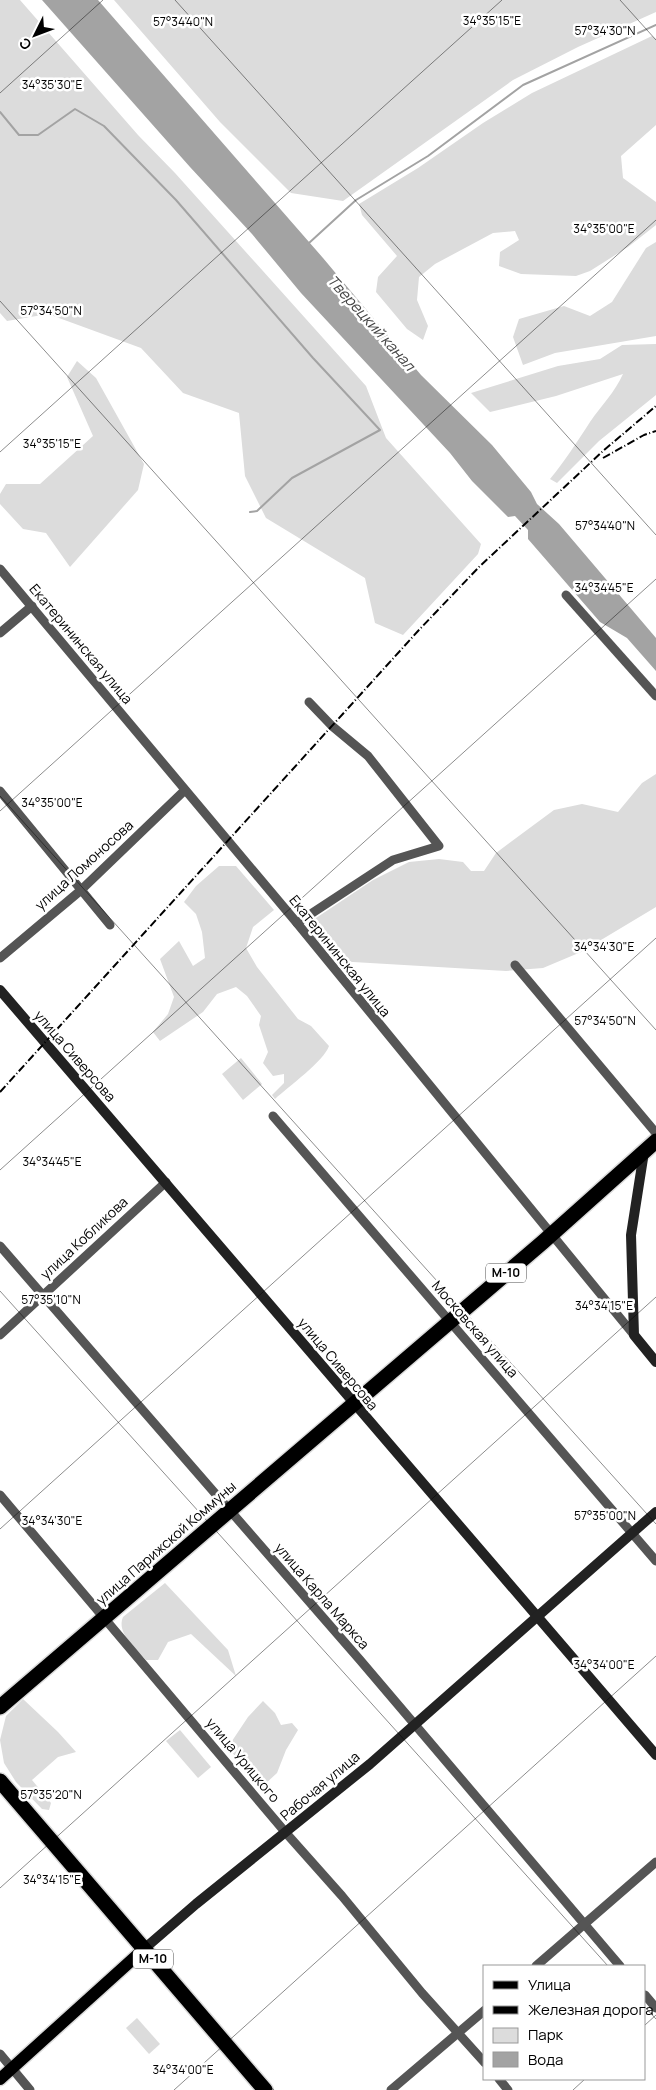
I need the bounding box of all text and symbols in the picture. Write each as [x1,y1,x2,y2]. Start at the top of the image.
north arrow [10,10,60,60]
text: 34°35'15"E [463,12,521,29]
text: 57°34'40"N [153,13,213,30]
text: 57°34'30"N [574,22,636,39]
text: С [14,34,35,54]
text: 34°35'30"E [22,76,83,93]
text: 34°35'00"E [573,220,635,237]
water label: Тверецкий канал [323,270,421,376]
text: 57°34'50"N [20,302,82,319]
text: 34°35'15"E [23,435,81,452]
text: 57°34'40"N [575,517,635,534]
text: 34°34'45"E [574,579,634,596]
street label: Екатерининская улица [25,580,137,708]
text: 34°35'00"E [21,794,83,811]
street label: улица Ломоносова [30,815,137,914]
street label: Екатерининская улица [285,891,395,1020]
text: 34°34'30"E [574,938,634,955]
street label: улица Сиверсова [30,1006,120,1105]
text: 57°34'50"N [574,1012,636,1029]
text: 34°34'45"E [22,1153,82,1170]
street label: улица Кобликова [36,1192,131,1283]
road number: М-10 [486,1264,526,1282]
street label: Московская улица [428,1276,523,1381]
text: 57°35'10"N [21,1291,81,1308]
text: 34°34'15"E [575,1297,633,1314]
street label: улица Сиверсова [294,1313,383,1414]
street label: улица Парижской Коммуны [92,1477,240,1609]
text: 57°35'00"N [574,1507,636,1524]
text: 34°34'30"E [22,1512,82,1529]
street label: улица Карла Маркса [271,1538,374,1653]
text: 34°34'00"E [573,1656,635,1673]
street label: улица Урицкого [202,1713,284,1806]
street label: Рабочая улица [276,1747,363,1824]
text: 57°35'20"N [20,1786,82,1803]
text: 34°34'15"E [23,1871,81,1888]
road number: М-10 [133,1950,173,1968]
legend [483,1965,646,2080]
text: Улица [528,1974,571,1995]
text: Железная дорога [528,1999,653,2020]
text: Парк [528,2024,564,2045]
text: Вода [528,2049,563,2070]
text: 34°34'00"E [152,2061,214,2078]

